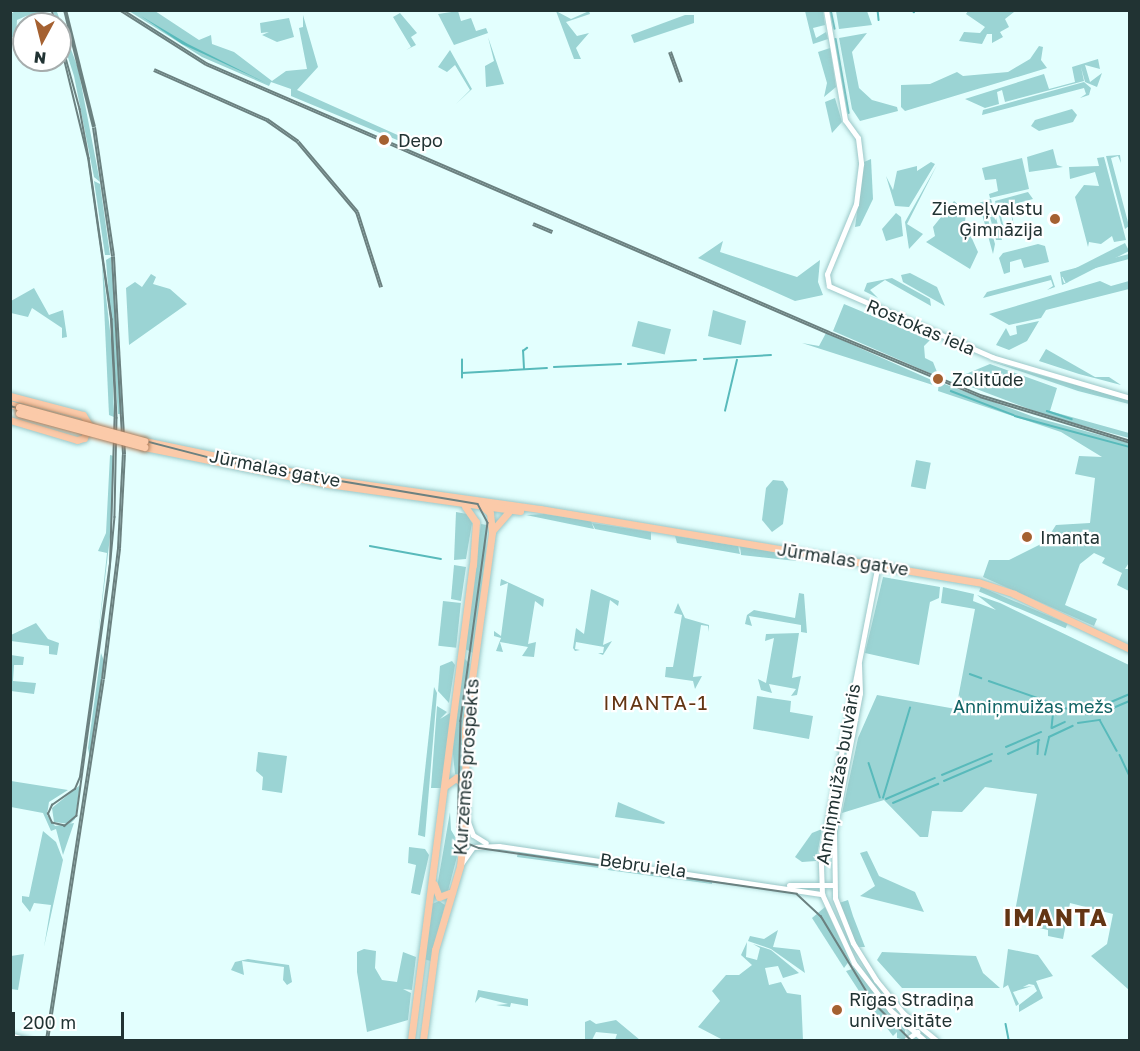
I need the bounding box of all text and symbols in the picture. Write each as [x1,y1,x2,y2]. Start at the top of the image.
north arrow [12,12,72,72]
text: N [33,47,47,69]
place label: Depo [398,129,443,151]
marker: Depo [375,131,393,149]
place label: Ziemeļvalstu Ģimnāzija [932,198,1043,240]
marker: Ziemeļvalstu Ģimnāzija [1048,212,1062,226]
street label: Rostokas iela [863,294,979,360]
place label: Zolitūde [952,368,1023,390]
marker: Zolitūde [929,370,947,388]
street label: Jūrmalas gatve [208,445,342,491]
place label: Imanta [1040,526,1100,548]
marker: Imanta [1018,528,1036,546]
street label: Jūrmalas gatve [776,538,910,580]
street label: Kurzemes prospekts [449,678,483,856]
street label: Anniņmuižas bulvāris [811,682,865,866]
district label: IMANTA-1 [603,690,709,714]
park label: Anniņmuižas mežs [953,695,1113,717]
street label: Bebru iela [598,848,688,882]
district label: IMANTA [1004,903,1108,931]
place label: Rīgas Stradiņa universitāte [849,989,974,1032]
scale bar [15,1000,128,1038]
marker: Rīgas Stradiņa universitāte [830,1003,844,1017]
text: 200 m [23,1011,76,1033]

